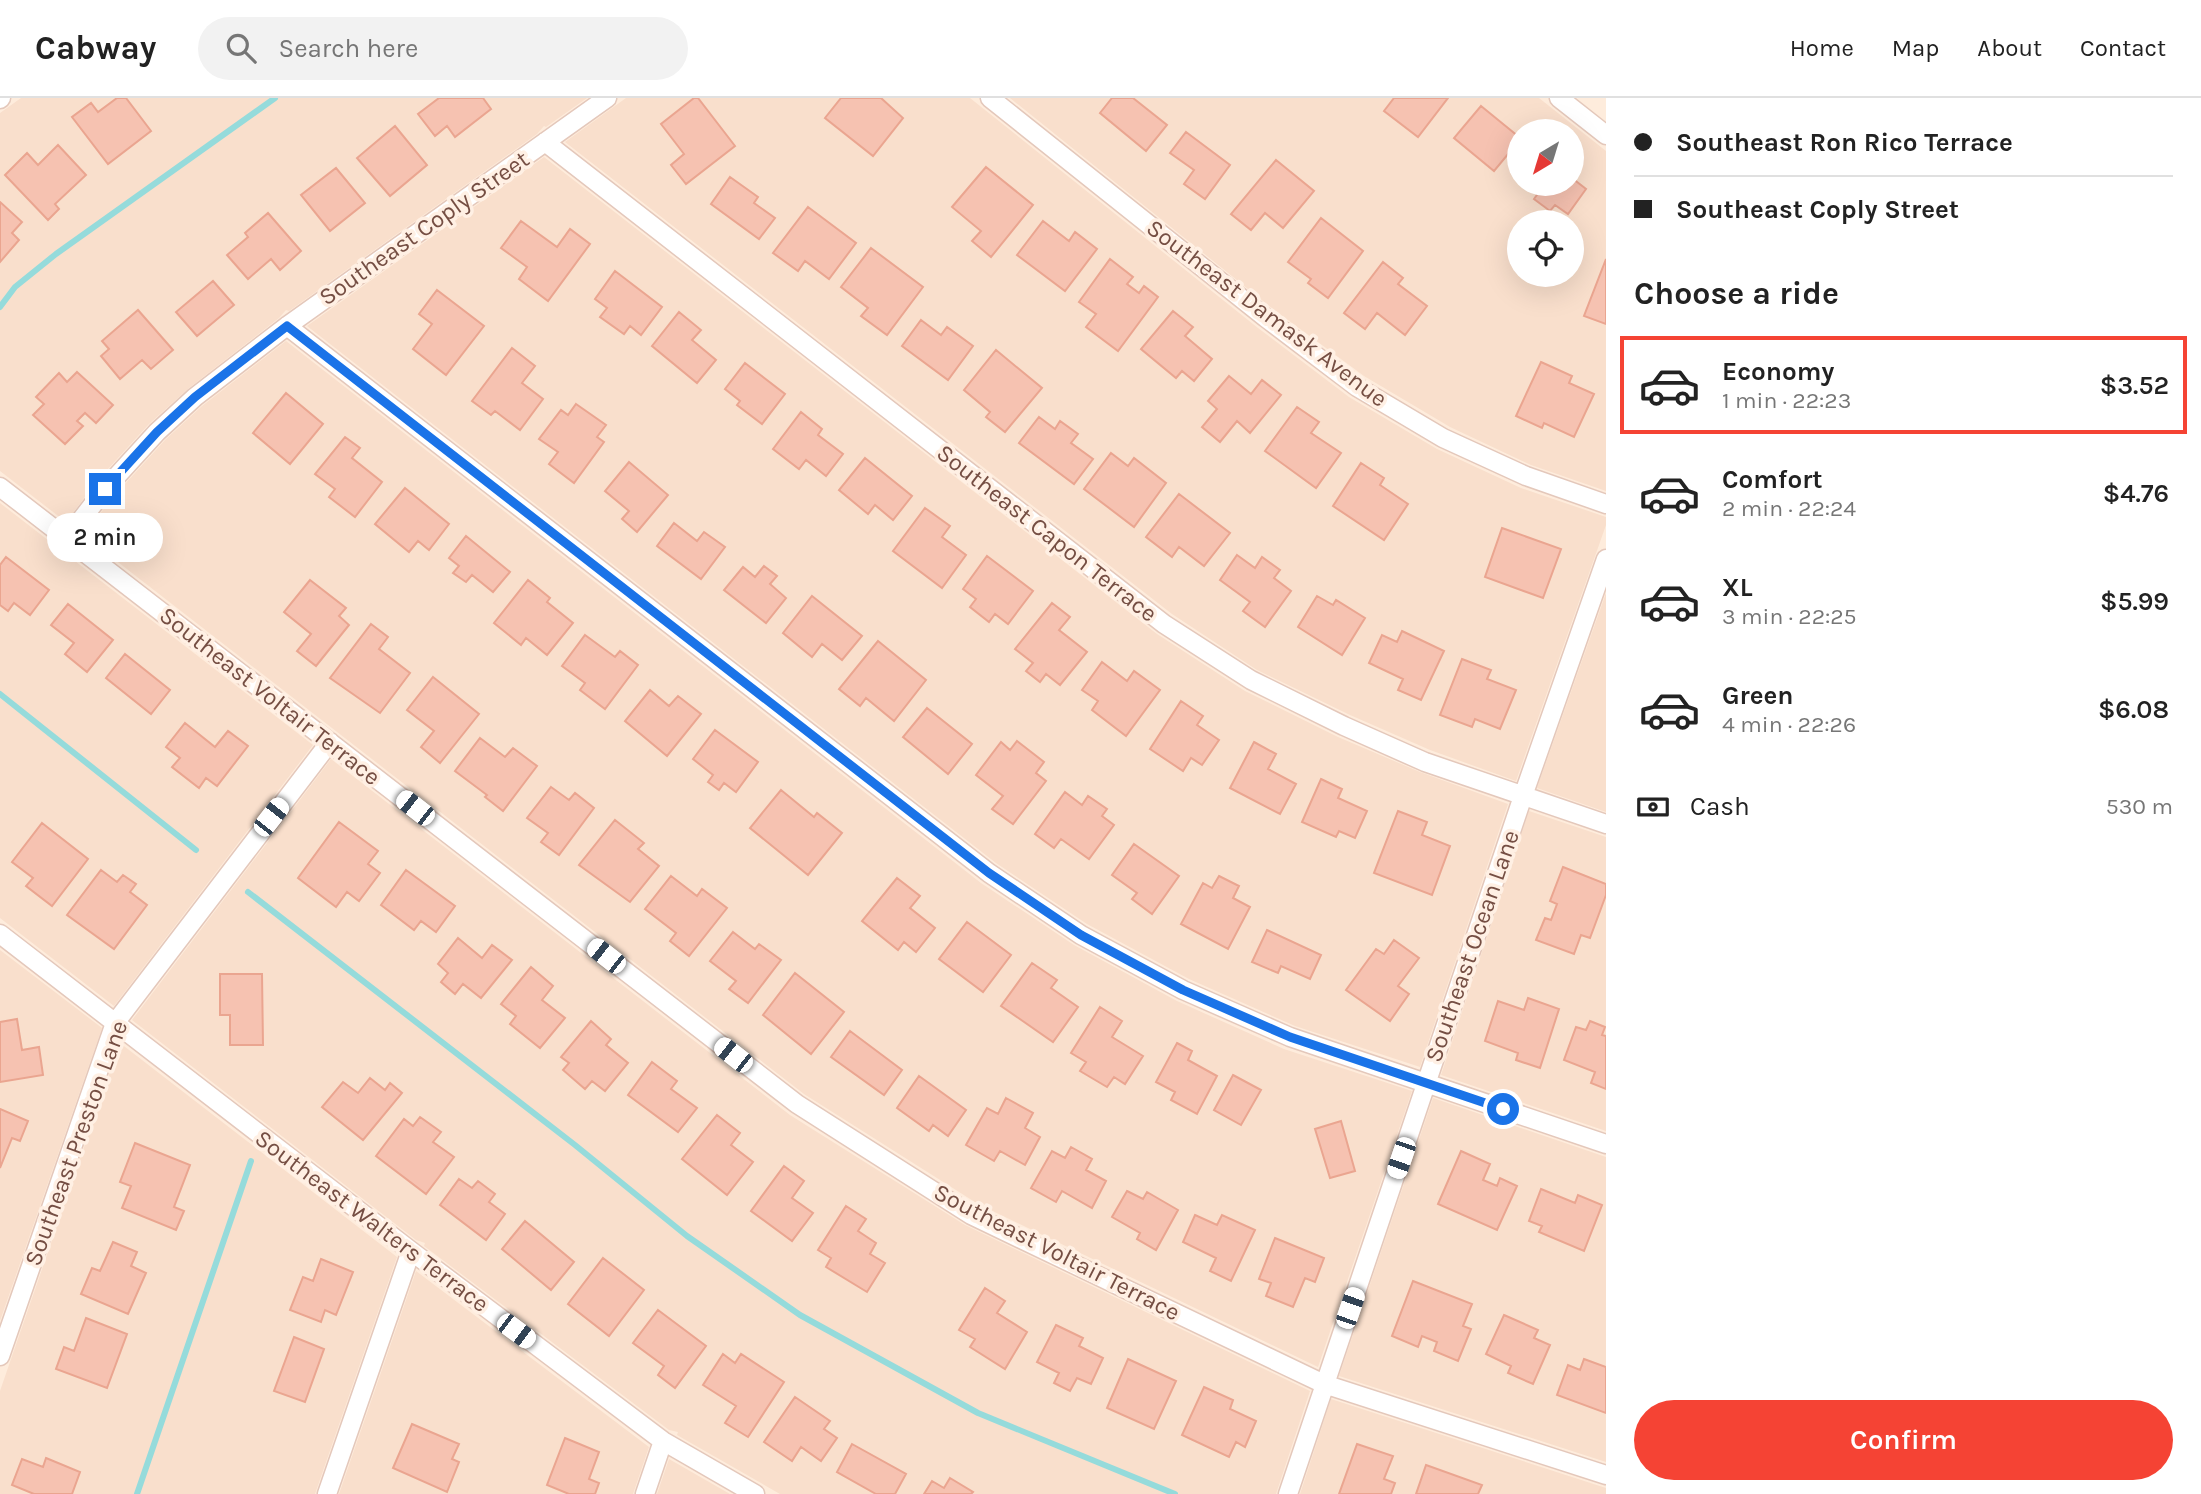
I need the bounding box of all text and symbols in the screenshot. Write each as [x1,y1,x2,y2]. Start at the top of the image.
search box [198,17,688,80]
text: Cabway [35,29,156,67]
icon: search [222,29,260,67]
text: Search here [278,33,418,64]
text: Home [1790,34,1854,62]
text: Map [1892,34,1939,62]
text: About [1977,34,2042,62]
text: Contact [2080,34,2166,62]
north arrow [1507,119,1584,196]
map controls [1507,119,1584,287]
text: Southeast Ron Rico Terrace [1676,127,2013,158]
street label: Southeast Coply Street [314,145,534,311]
text: Southeast Coply Street [1676,194,1959,225]
button: locate [1507,210,1584,287]
street label: Southeast Damask Avenue [1141,213,1393,413]
text: Choose a ride [1634,275,1839,312]
icon: car [1638,354,1701,417]
text: Economy [1722,356,1834,387]
text: $3.52 [2100,370,2169,401]
text: 1 min · 22:23 [1722,387,1851,414]
street label: Southeast Capon Terrace [931,438,1163,628]
icon: car [1638,462,1701,525]
text: Comfort [1722,464,1823,495]
route end [89,473,121,505]
text: $4.76 [2103,478,2169,509]
text: 2 min · 22:24 [1722,495,1856,522]
callout: 2 min [47,514,163,562]
text: 2 min [74,524,136,551]
icon: car [1638,570,1701,633]
text: XL [1722,572,1753,603]
text: $5.99 [2100,586,2169,617]
street label: Southeast Voltair Terrace [154,601,386,791]
text: 3 min · 22:25 [1722,603,1857,630]
icon: car [1638,678,1701,741]
text: Green [1722,680,1794,711]
text: $6.08 [2098,694,2169,725]
text: 4 min · 22:26 [1722,711,1856,738]
car [392,787,439,829]
icon: cash [1634,788,1672,826]
text: Cash [1690,791,1750,822]
text: 530 m [2106,793,2173,820]
car [250,794,293,840]
street label: Southeast Ocean Lane [1419,826,1525,1066]
car [583,935,630,977]
street label: Southeast Preston Lane [19,1017,133,1269]
car [710,1034,757,1076]
route start [1487,1093,1519,1125]
street label: Southeast Walters Terrace [250,1124,494,1318]
car [1385,1135,1418,1181]
street label: Southeast Voltair Terrace [929,1178,1185,1326]
car [1334,1285,1367,1331]
car [493,1310,540,1352]
button: Confirm [1634,1400,2173,1480]

